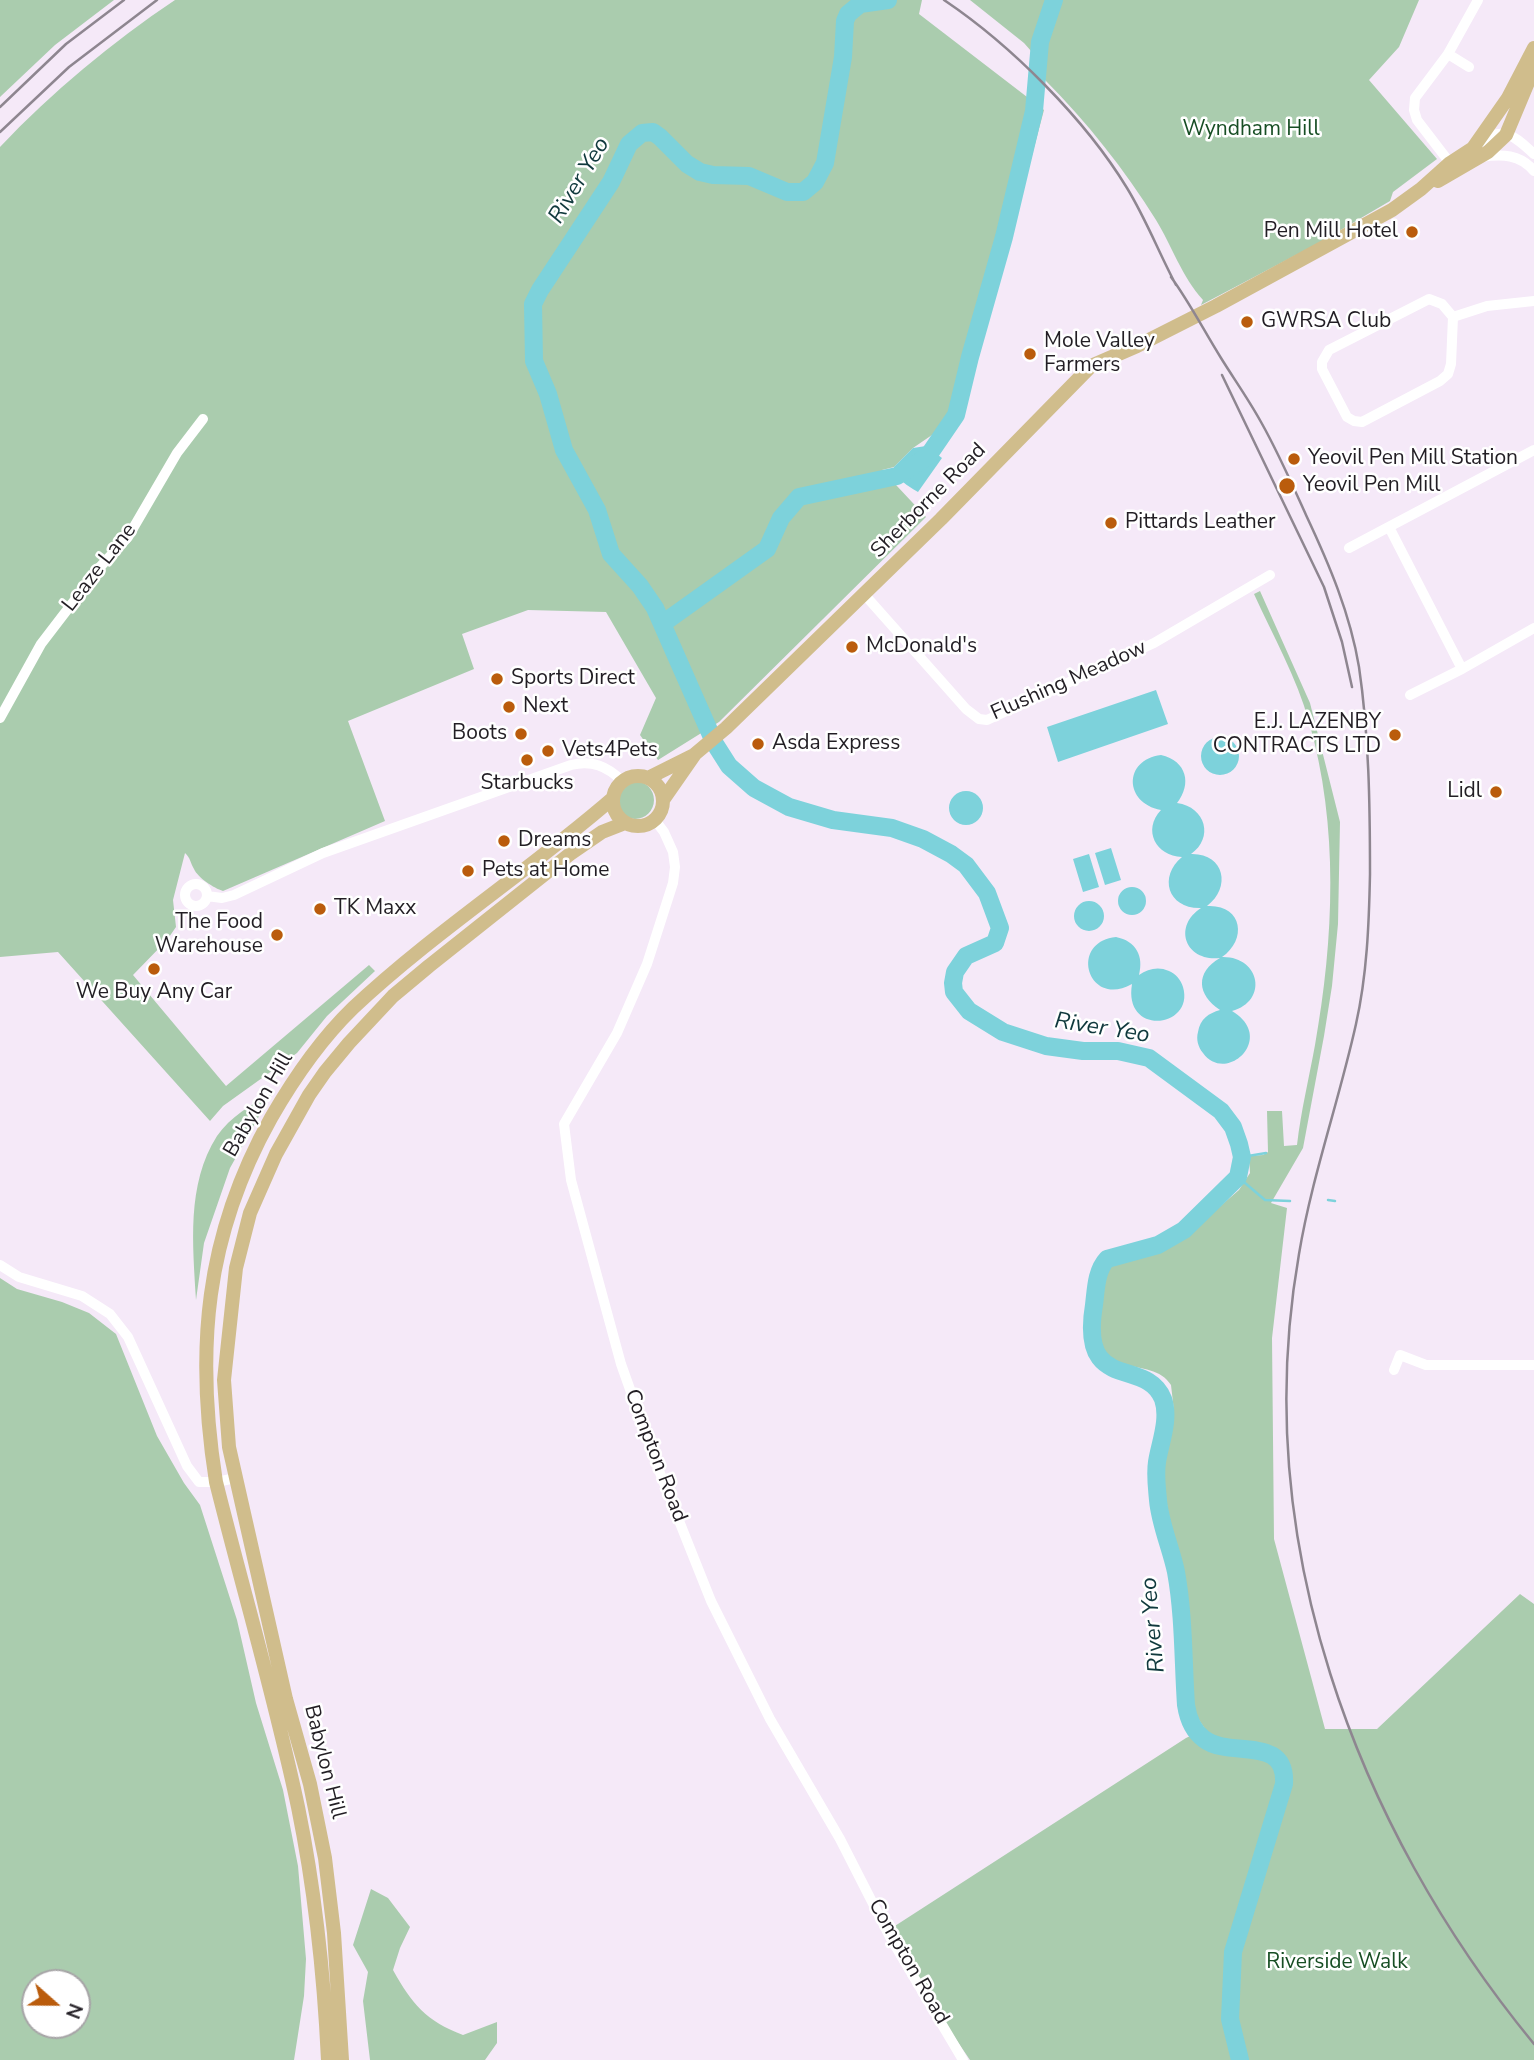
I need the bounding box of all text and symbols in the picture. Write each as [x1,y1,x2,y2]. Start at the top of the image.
park label: Wyndham Hill [1182,117,1320,143]
water label: River Yeo [544,133,616,229]
place label: Pen Mill Hotel [1264,219,1398,245]
marker: Pen Mill Hotel [1404,224,1420,240]
place label: GWRSA Club [1261,309,1391,335]
marker: GWRSA Club [1239,314,1255,330]
place label: Mole Valley Farmers [1044,329,1155,379]
marker: Mole Valley Farmers [1022,346,1038,362]
street label: Sherborne Road [866,438,992,564]
place label: Yeovil Pen Mill Station [1308,446,1518,472]
marker: Yeovil Pen Mill Station [1286,451,1302,467]
place label: Yeovil Pen Mill [1303,473,1440,499]
marker: Yeovil Pen Mill [1277,476,1297,496]
place label: Pittards Leather [1125,510,1275,536]
marker: Pittards Leather [1103,515,1119,531]
street label: Leaze Lane [58,519,142,617]
place label: McDonald's [866,634,977,660]
street label: Flushing Meadow [987,635,1151,727]
marker: McDonald's [844,639,860,655]
place label: Sports Direct [511,666,635,692]
marker: Sports Direct [489,671,505,687]
place label: Next [523,694,568,720]
marker: Next [501,699,517,715]
place label: E.J. LAZENBY CONTRACTS LTD [1213,710,1381,760]
place label: Boots [452,721,507,747]
marker: Boots [513,726,529,742]
marker: E.J. LAZENBY CONTRACTS LTD [1387,727,1403,743]
place label: Asda Express [772,731,900,757]
marker: Asda Express [750,736,766,752]
place label: Vets4Pets [562,738,658,764]
marker: Vets4Pets [540,743,556,759]
marker: Starbucks [519,752,535,768]
place label: Starbucks [480,771,574,797]
place label: Lidl [1447,779,1482,805]
marker: Lidl [1488,784,1504,800]
place label: Dreams [518,828,591,854]
marker: Dreams [496,833,512,849]
place label: Pets at Home [482,858,610,884]
marker: Pets at Home [460,863,476,879]
place label: TK Maxx [334,896,416,922]
marker: TK Maxx [312,901,328,917]
place label: The Food Warehouse [155,910,263,960]
marker: The Food Warehouse [269,927,285,943]
marker: We Buy Any Car [146,961,162,977]
place label: We Buy Any Car [76,980,232,1006]
water label: River Yeo [1053,1008,1151,1050]
street label: Babylon Hill [219,1048,299,1162]
street label: Compton Road [618,1386,692,1526]
water label: River Yeo [1136,1576,1172,1674]
street label: Babylon Hill [298,1702,350,1822]
street label: Compton Road [862,1895,954,2029]
park label: Riverside Walk [1266,1950,1408,1976]
north arrow [21,1969,91,2039]
text: N [59,2000,88,2022]

